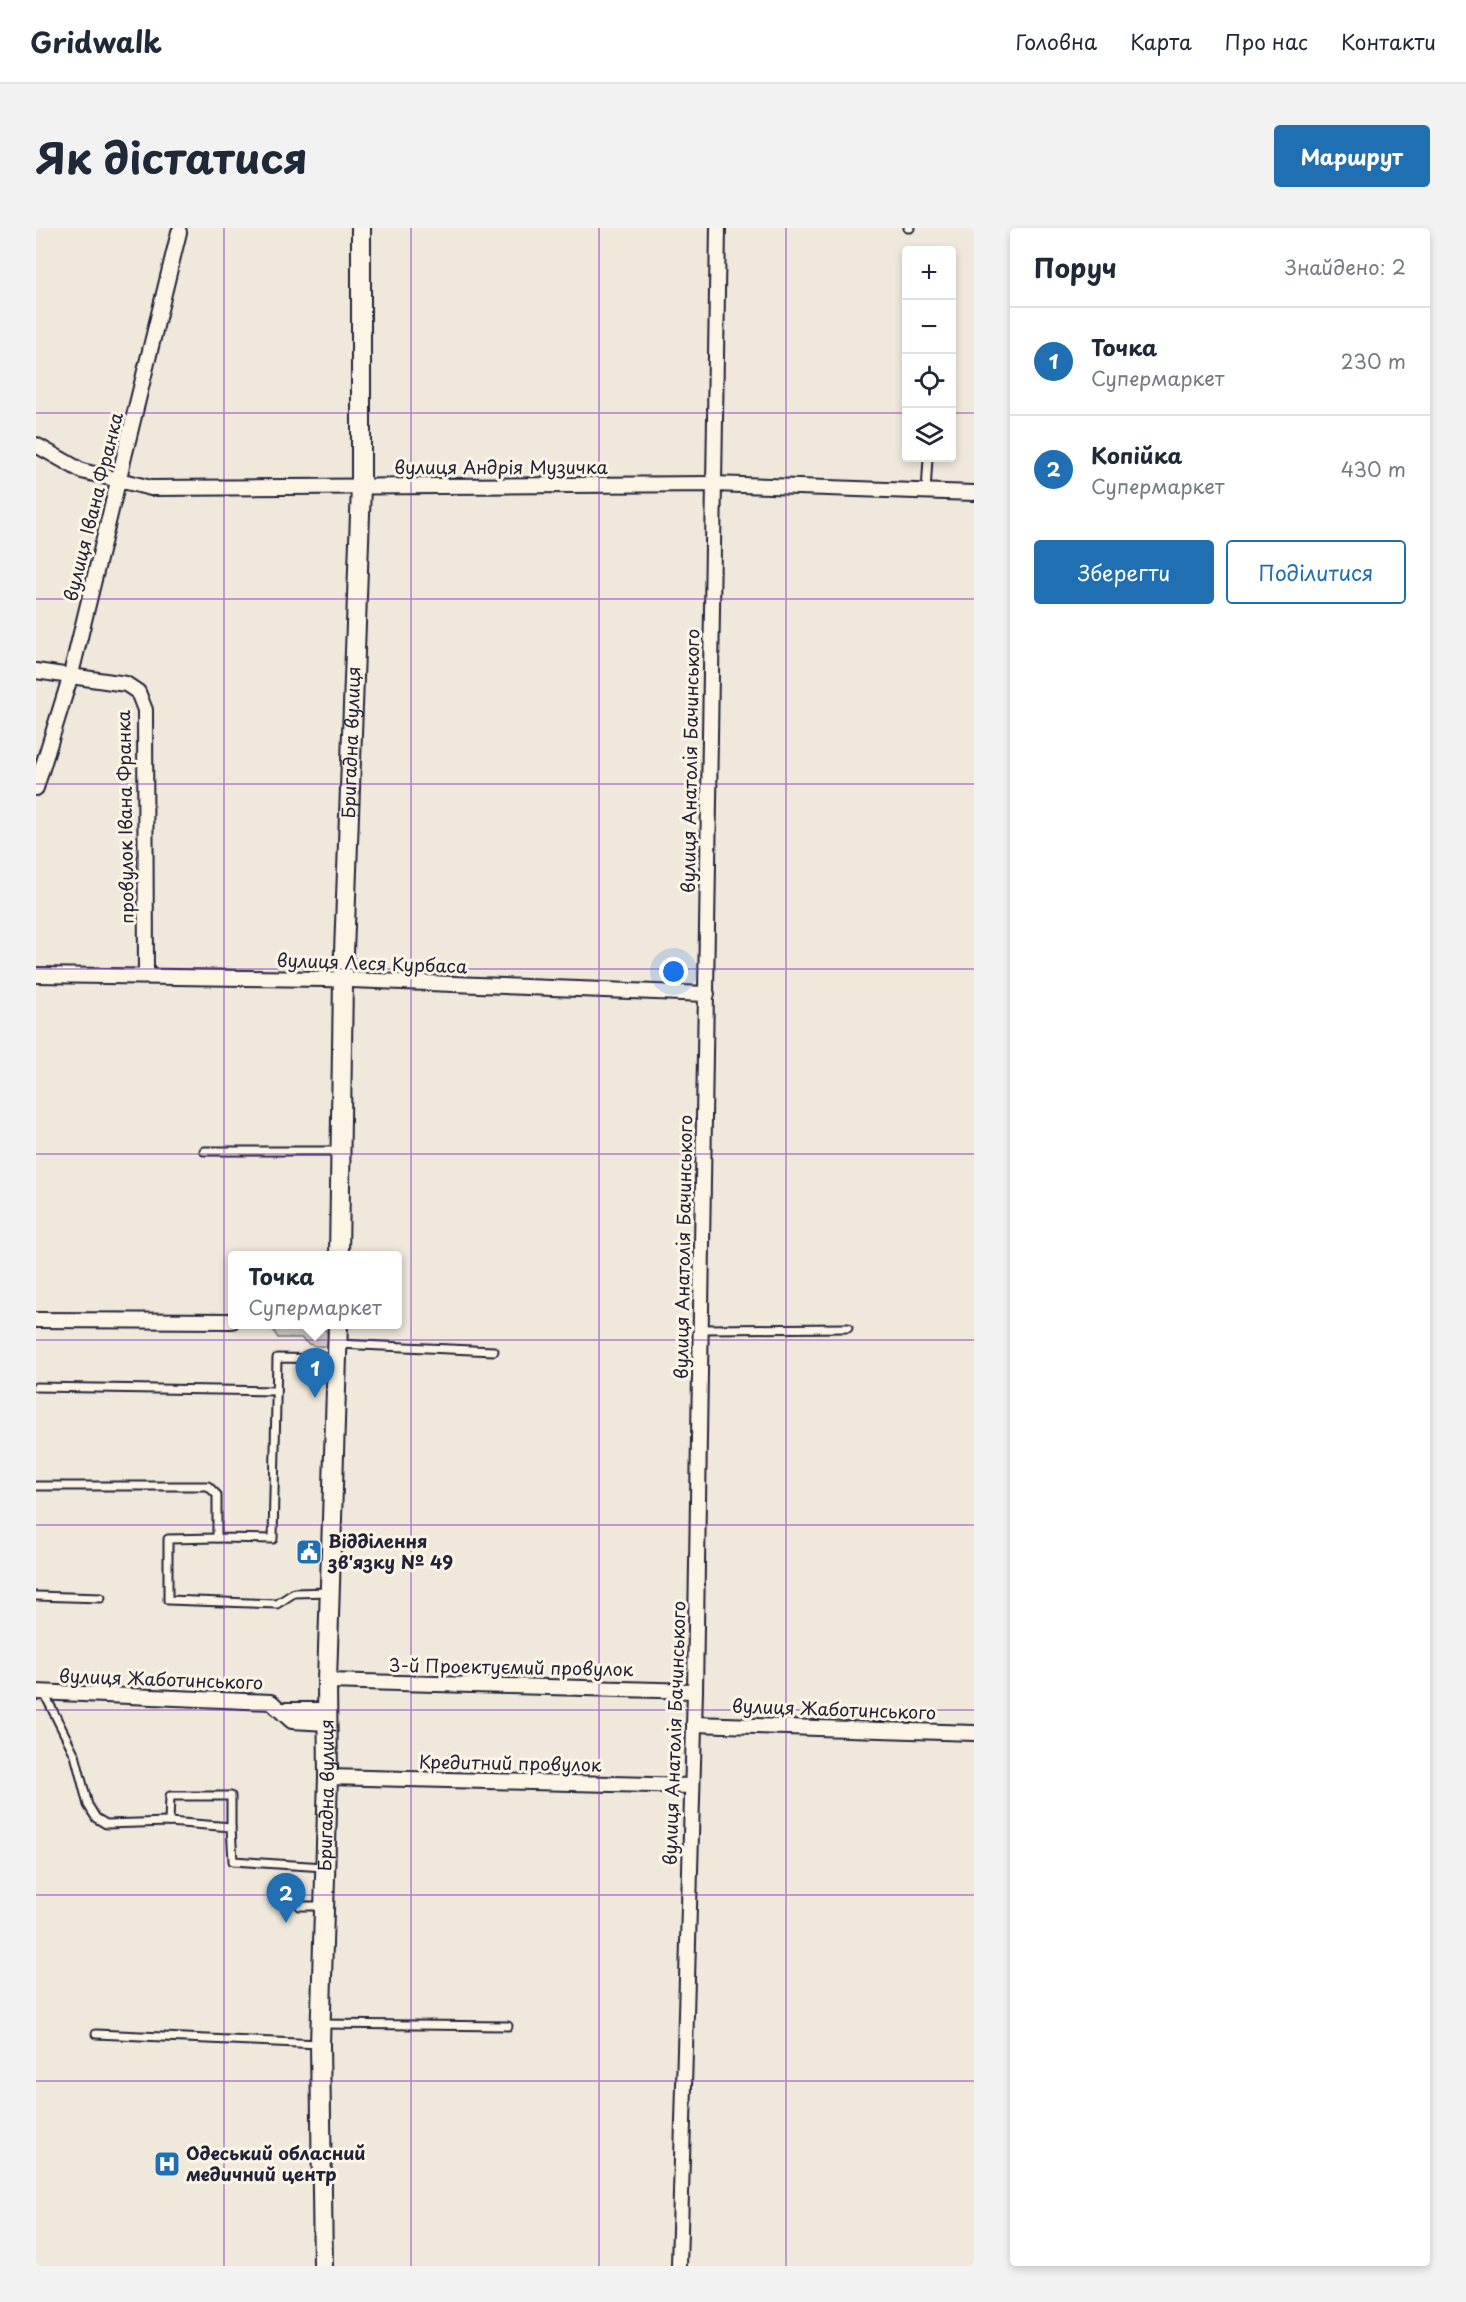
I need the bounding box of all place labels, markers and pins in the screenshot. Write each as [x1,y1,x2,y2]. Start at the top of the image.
pin: 1 [296,1348,334,1398]
place label: Відділення зв'язку № 49 [327,1527,453,1575]
public building icon: Відділення зв'язку № 49 [294,1537,324,1567]
pin: 2 [266,1874,306,1923]
place label: Одеський обласний медичний центр [186,2139,366,2187]
hospital icon: Одеський обласний медичний центр [152,2149,182,2179]

